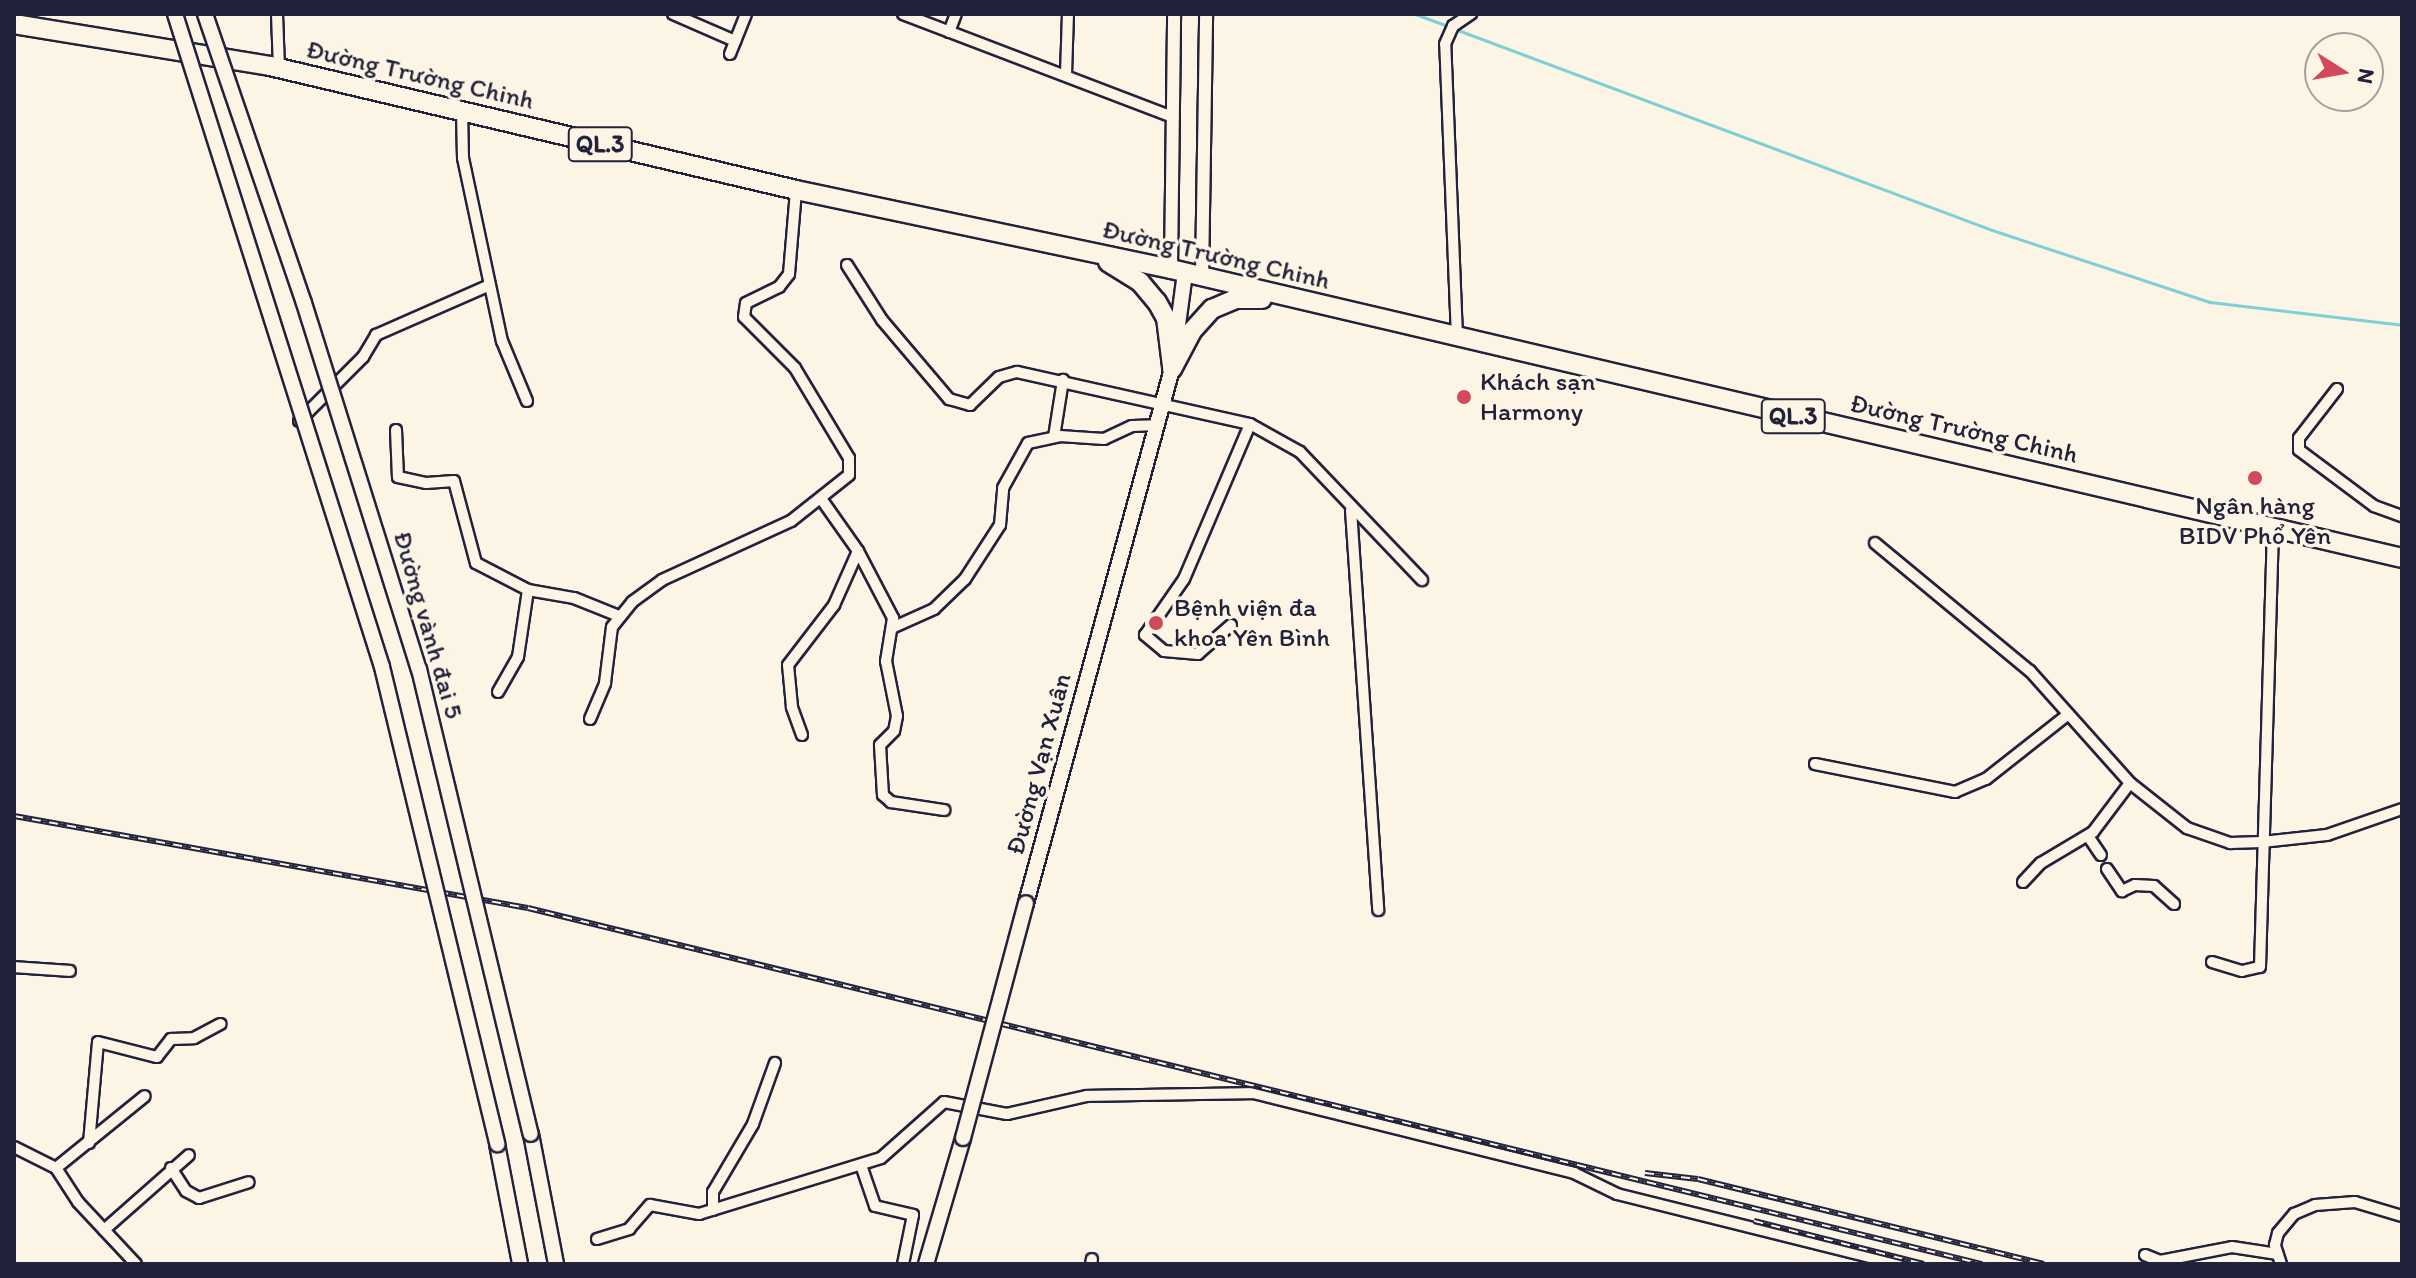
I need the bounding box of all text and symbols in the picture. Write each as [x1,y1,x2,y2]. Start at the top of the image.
north arrow [2304,32,2384,112]
street label: Đường Trường Chinh [304,34,536,116]
text: N [2351,66,2381,86]
road number: QL.3 [566,124,634,164]
street label: Đường Trường Chinh [1100,214,1332,296]
place label: Khách sạn Harmony [1480,366,1595,428]
marker: Khách sạn Harmony [1455,388,1473,406]
street label: Đường Trường Chinh [1848,388,2080,470]
road number: QL.3 [1759,396,1827,436]
marker: Ngân hàng BIDV Phổ Yên [2246,469,2264,487]
place label: Ngân hàng BIDV Phổ Yên [2179,490,2331,552]
street label: Đường vành đai 5 [386,528,470,722]
place label: Bệnh viện đa khoa Yên Bình [1174,592,1330,654]
marker: Bệnh viện đa khoa Yên Bình [1145,612,1167,634]
street label: Đường Vạn Xuân [1000,669,1078,859]

